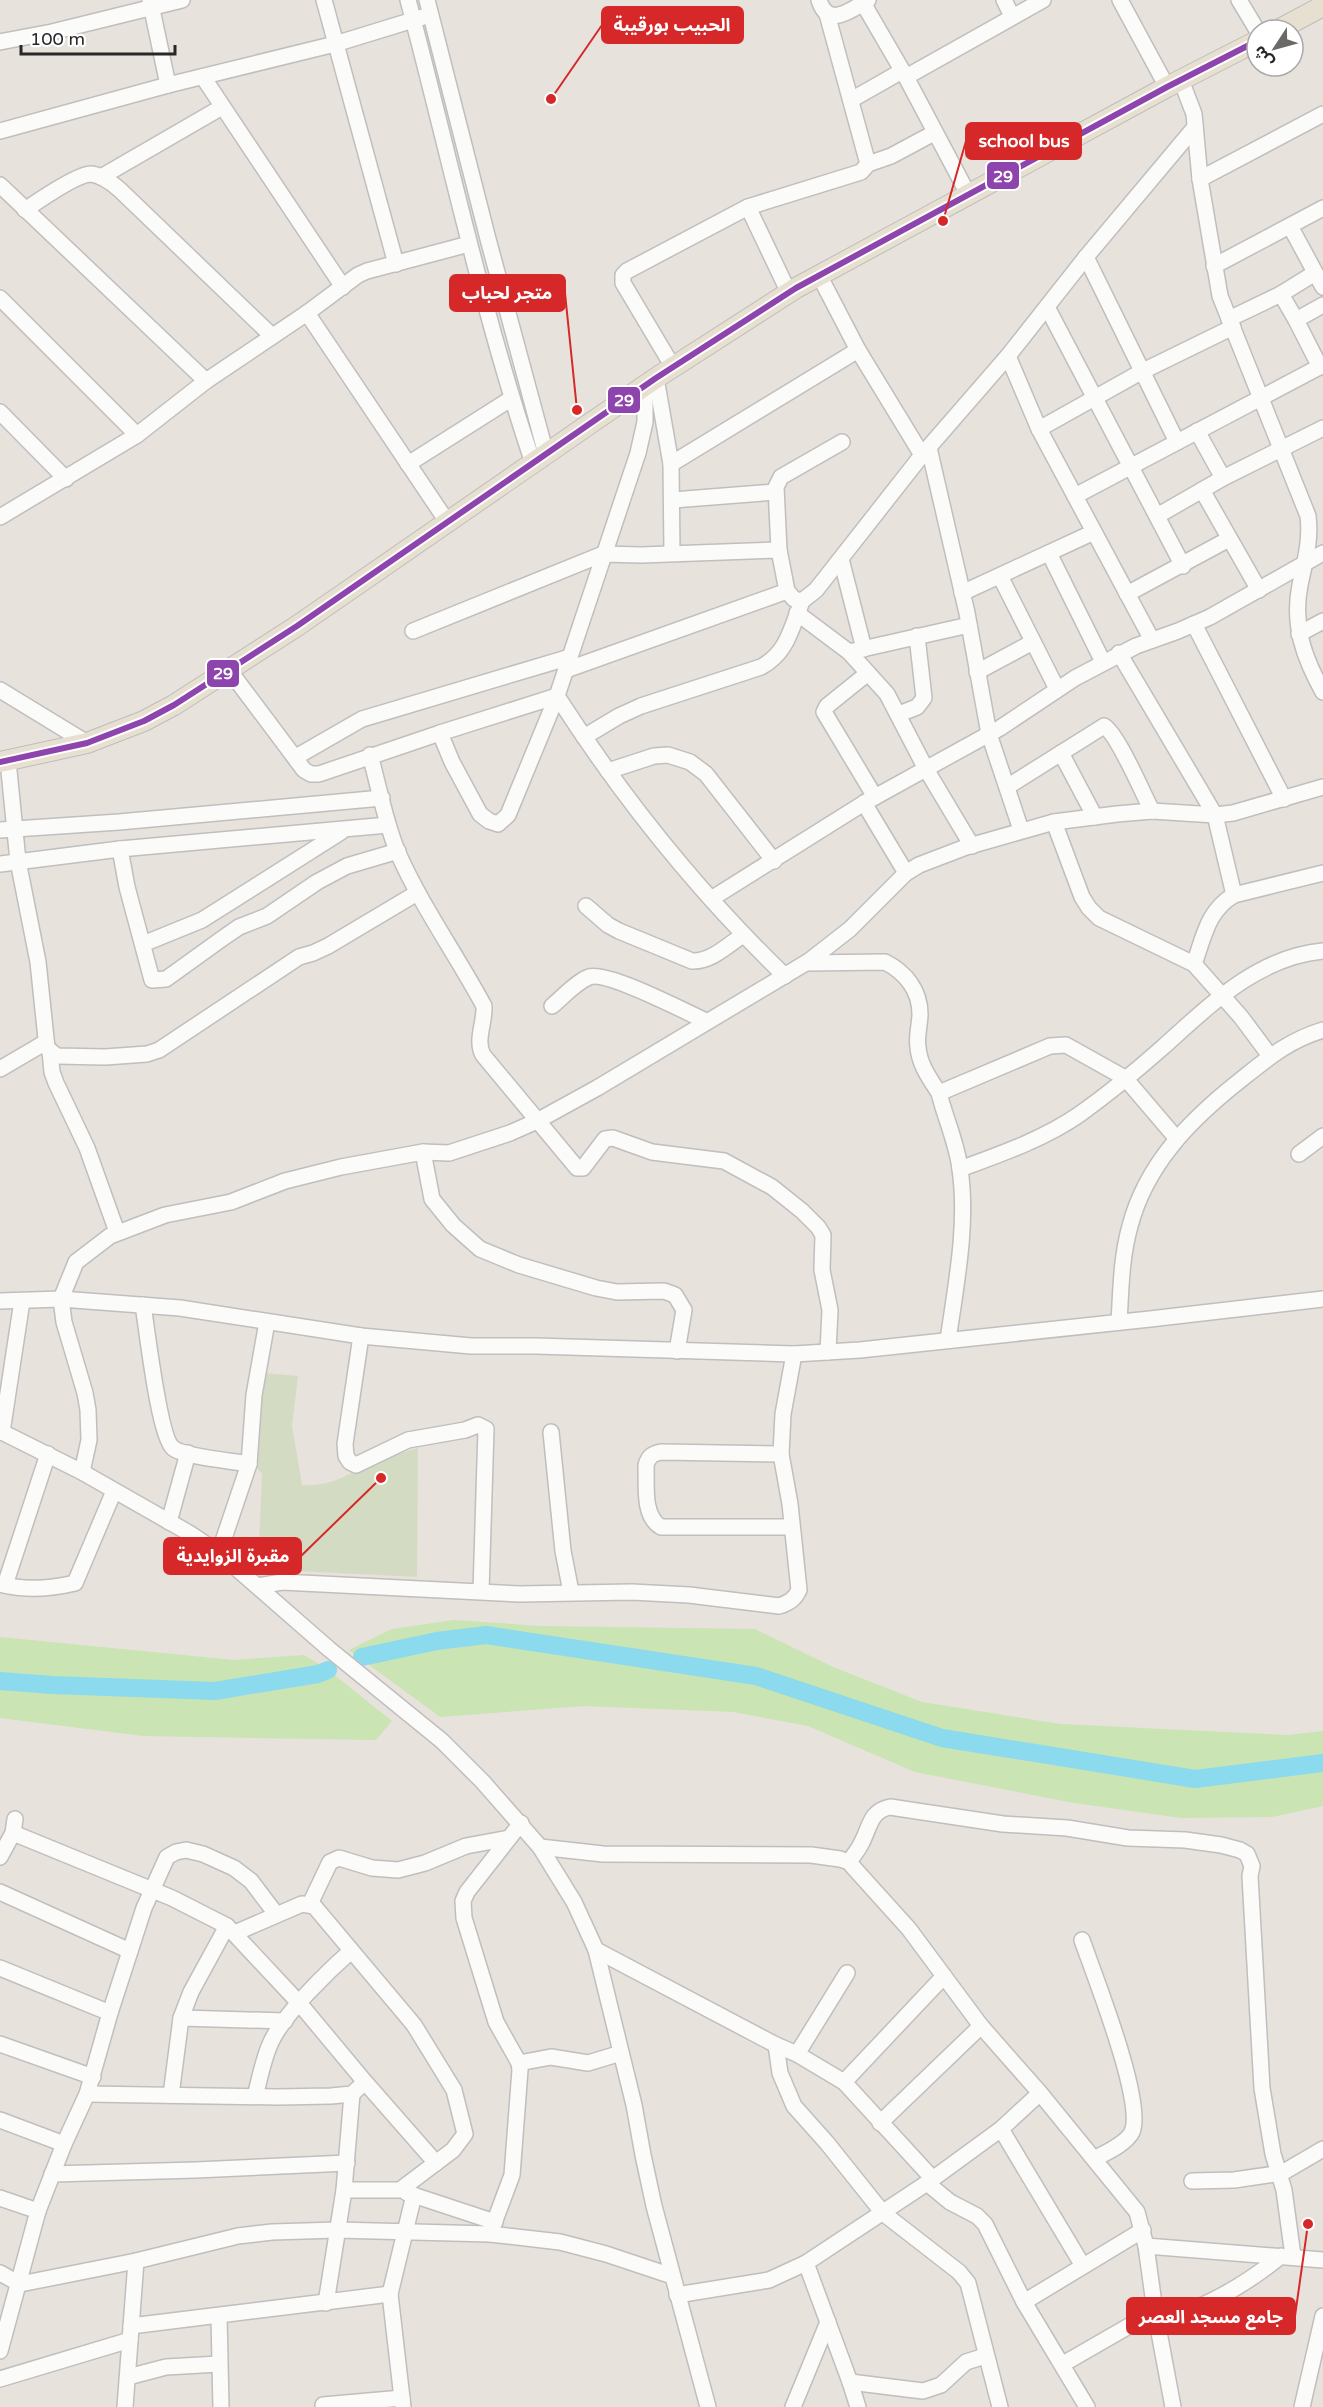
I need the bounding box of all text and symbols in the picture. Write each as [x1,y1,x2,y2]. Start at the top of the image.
callout: الحبيب بورقيبة [602,7,743,43]
text: الحبيب بورقيبة [614,14,730,36]
scale bar [21,18,176,56]
north arrow [1245,18,1305,78]
text: 100 m [30,28,85,50]
text: ش [1249,41,1278,71]
callout: school bus [966,123,1081,159]
text: school bus [978,130,1070,152]
line badge: 29 [986,161,1020,190]
text: 29 [993,167,1013,187]
callout: متجر لحباب [450,275,565,311]
text: متجر لحباب [462,282,552,304]
line badge: 29 [607,386,641,414]
text: 29 [614,391,634,411]
line badge: 29 [206,659,240,688]
text: 29 [213,664,233,684]
callout: مقبرة الزوايدية [164,1538,301,1574]
text: مقبرة الزوايدية [177,1545,289,1567]
callout: جامع مسجد العصر [1127,2298,1295,2334]
text: جامع مسجد العصر [1138,2306,1283,2330]

